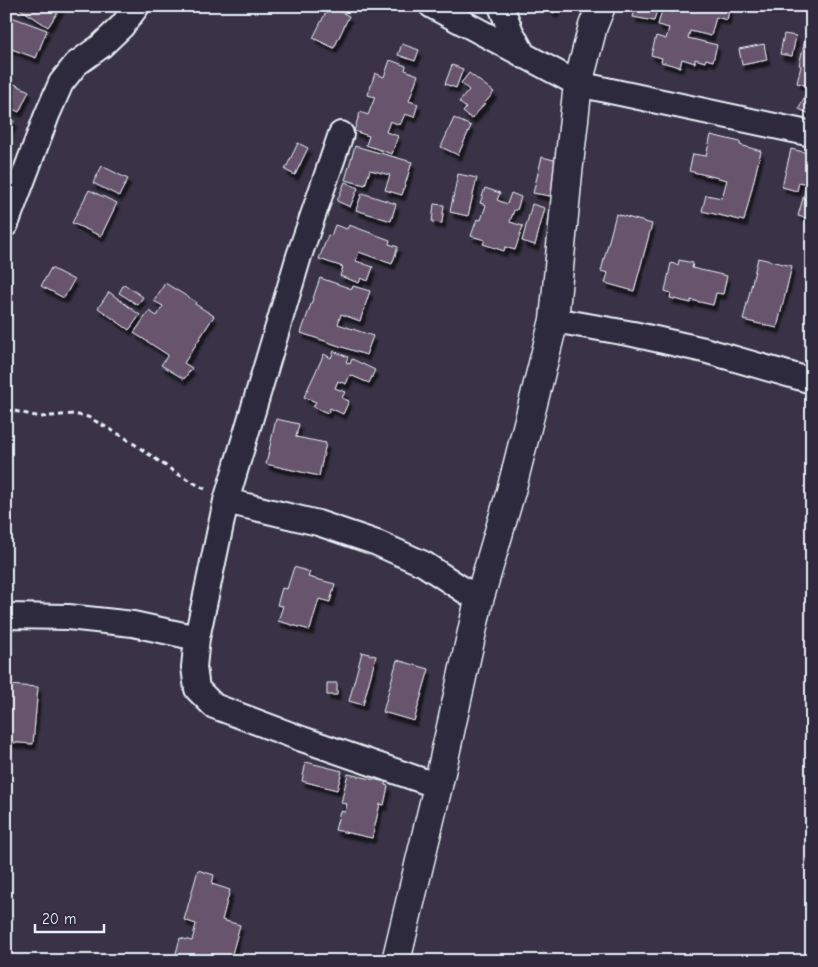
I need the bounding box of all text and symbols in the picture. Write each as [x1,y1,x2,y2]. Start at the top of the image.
scale bar [35,902,104,934]
text: 20 m [42,910,76,928]

